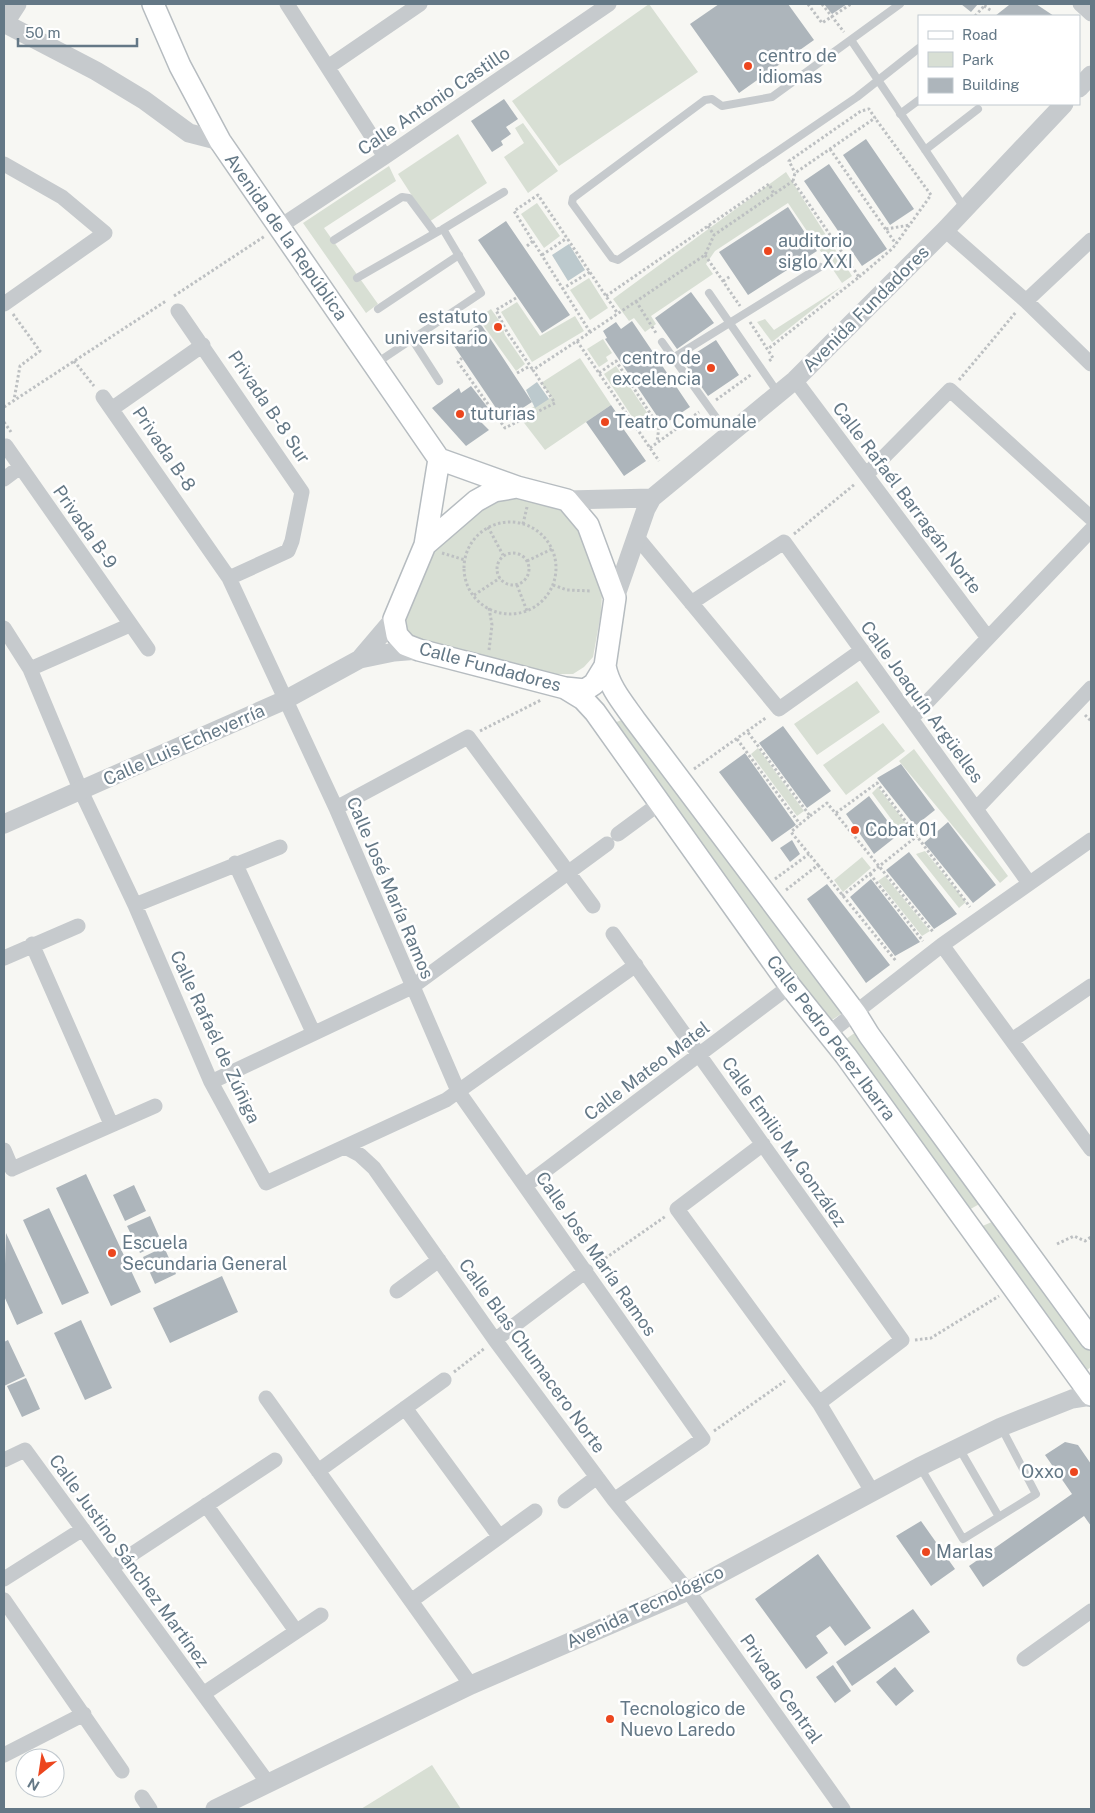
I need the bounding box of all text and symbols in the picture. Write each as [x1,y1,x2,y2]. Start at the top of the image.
scale bar [18,15,136,47]
legend [918,15,1080,105]
text: 50 m [25,24,60,41]
text: Road [962,26,998,43]
street label: Calle Antonio Castillo [354,42,514,159]
place label: centro de idiomas [758,45,837,87]
text: Park [962,51,994,68]
marker: centro de idiomas [742,60,754,72]
text: Building [962,76,1020,93]
street label: Avenida de la República [221,149,352,324]
place label: auditorio siglo XXI [778,230,853,272]
street label: Avenida Fundadores [798,241,933,376]
marker: auditorio siglo XXI [762,245,774,257]
place label: estatuto universitario [384,306,488,348]
marker: estatuto universitario [492,321,504,333]
street label: Privada B-8 Sur [224,346,315,467]
place label: centro de excelencia [612,347,701,389]
marker: centro de excelencia [705,362,717,374]
street label: Calle Rafaél Barragán Norte [828,398,986,598]
street label: Privada B-8 [129,403,200,495]
place label: tuturias [470,403,535,424]
marker: tuturias [454,408,466,420]
place label: Teatro Comunale [615,411,757,432]
marker: Teatro Comunale [599,416,611,428]
street label: Privada B-9 [49,481,122,572]
street label: Calle Joaquín Argüelles [857,617,988,787]
street label: Calle Fundadores [417,637,563,696]
street label: Calle Luis Echeverría [100,699,268,790]
street label: Calle José María Ramos [343,794,438,982]
place label: Cobat 01 [865,819,937,840]
marker: Cobat 01 [849,824,861,836]
street label: Calle Rafaél de Zúñiga [166,947,265,1127]
street label: Calle Pedro Pérez Ibarra [762,951,900,1124]
street label: Calle Mateo Matel [580,1017,714,1125]
street label: Calle Emilio M. González [718,1053,851,1231]
street label: Calle José María Ramos [532,1167,661,1340]
place label: Escuela Secundaria General [122,1232,288,1274]
marker: Escuela Secundaria General [106,1247,118,1259]
street label: Calle Blas Chumacero Norte [455,1254,610,1457]
street label: Calle Justino Sánchez Martínez [45,1450,214,1671]
place label: Oxxo [1021,1461,1064,1482]
marker: Oxxo [1068,1466,1080,1478]
place label: Marlas [936,1541,993,1562]
marker: Marlas [920,1546,932,1558]
street label: Avenida Tecnológico [563,1561,727,1652]
street label: Privada Central [736,1630,827,1747]
place label: Tecnologico de Nuevo Laredo [620,1698,746,1740]
marker: Tecnologico de Nuevo Laredo [604,1713,616,1725]
north arrow [15,1748,65,1798]
text: N [25,1775,42,1794]

